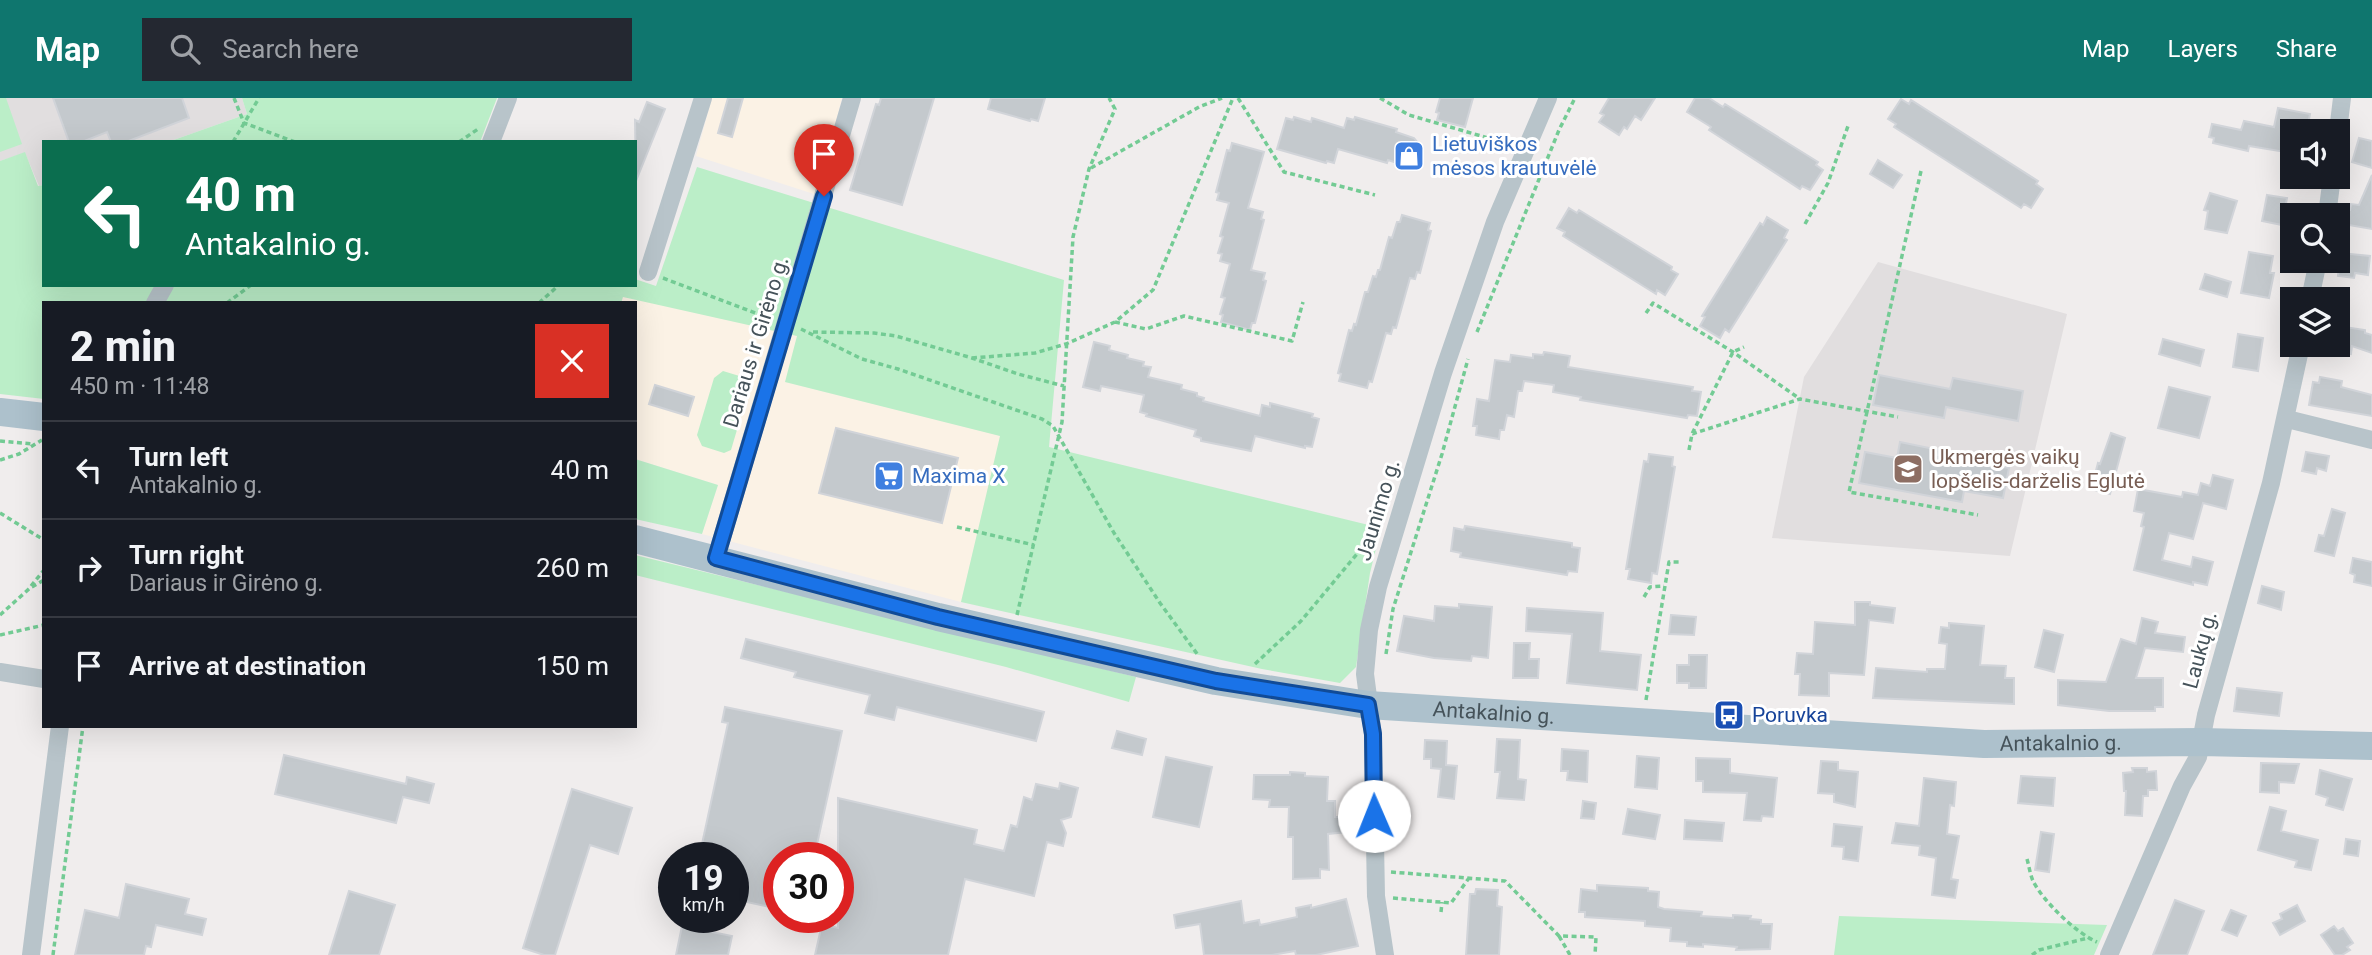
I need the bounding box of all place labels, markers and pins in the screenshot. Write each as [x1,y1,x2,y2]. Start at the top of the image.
pin [794,124,854,196]
place label: Lietuviškos mėsos krautuvėlė [1432,132,1597,180]
shop icon: Lietuviškos mėsos krautuvėlė [1392,139,1426,173]
place label: Ukmergės vaikų lopšelis-darželis Eglutė [1931,445,2145,493]
school or university icon: Ukmergės vaikų lopšelis-darželis Eglutė [1891,452,1925,486]
supermarket icon: Maxima X [872,459,906,493]
place label: Maxima X [912,464,1006,488]
bus stop icon: Poruvka [1712,698,1746,732]
place label: Poruvka [1752,703,1828,727]

